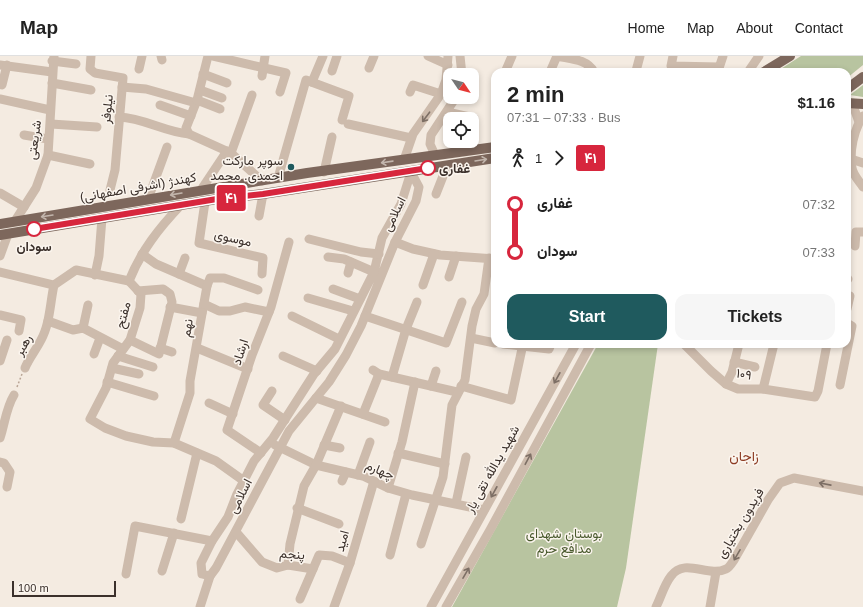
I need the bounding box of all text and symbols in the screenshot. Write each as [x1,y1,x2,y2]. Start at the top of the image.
text: Map [20,17,58,38]
text: Home [628,20,665,36]
text: Map [687,20,714,36]
text: About [736,20,773,36]
text: Contact [795,20,843,36]
north arrow [443,68,479,104]
map controls [443,68,479,148]
text: 2 min [507,82,564,107]
street label: نیلوفر [98,93,117,125]
text: $1.16 [797,94,835,111]
text: 07:31 – 07:33 · Bus [507,110,620,125]
one-way arrow [421,112,430,123]
button: locate [443,112,479,148]
street label: شریعتی [24,119,45,161]
icon: walk [507,147,529,169]
icon: forward [548,147,570,169]
text: ۴۱ [584,150,597,166]
text: 1 [535,151,542,166]
place label: سوپر مارکت احمدی. محمد [210,153,283,184]
one-way arrow [474,156,487,164]
one-way arrow [381,158,394,166]
marker: غفاری [420,160,436,176]
place label: غفاری [439,161,470,177]
marker: سوپر مارکت احمدی. محمد [286,162,296,172]
street label: کهندژ (اشرفی اصفهانی) [79,169,198,206]
line badge: ۴۱ [213,185,249,211]
text: ۴۱ [225,190,237,206]
one-way arrow [170,191,183,199]
street label: اسلامی [379,194,410,234]
text: غفاری [537,194,573,211]
text: 07:32 [802,197,835,212]
one-way arrow [41,212,54,220]
marker: سودان [26,221,42,237]
street label: موسوی [213,226,253,251]
place label: سودان [16,239,52,255]
text: سودان [537,242,578,259]
text: 07:33 [802,245,835,260]
button: Start [507,294,667,340]
button: Tickets [675,294,835,340]
street label: مفتح [112,300,136,331]
street label: نهم [178,317,197,338]
street label: رهبر [11,332,36,360]
street label: ارشاد [229,337,252,367]
street label: ۱۰۹ [735,365,753,383]
one-way arrow [553,372,561,384]
street label: شهید یدالله تقی یار [461,423,523,517]
district label: زاجان [729,448,759,465]
one-way arrow [525,454,533,466]
street label: چهارم [363,457,397,484]
street label: اسلامی [225,476,256,516]
one-way arrow [819,479,832,487]
street label: فریدون بختیاری [713,485,768,561]
one-way arrow [490,486,497,498]
park label: بوستان شهدای مدافع حرم [526,526,602,558]
street label: امید [332,529,352,553]
street label: پنجم [279,546,305,564]
one-way arrow [733,549,741,561]
one-way arrow [462,567,470,579]
scale bar [12,579,116,598]
text: 100 m [18,582,49,594]

